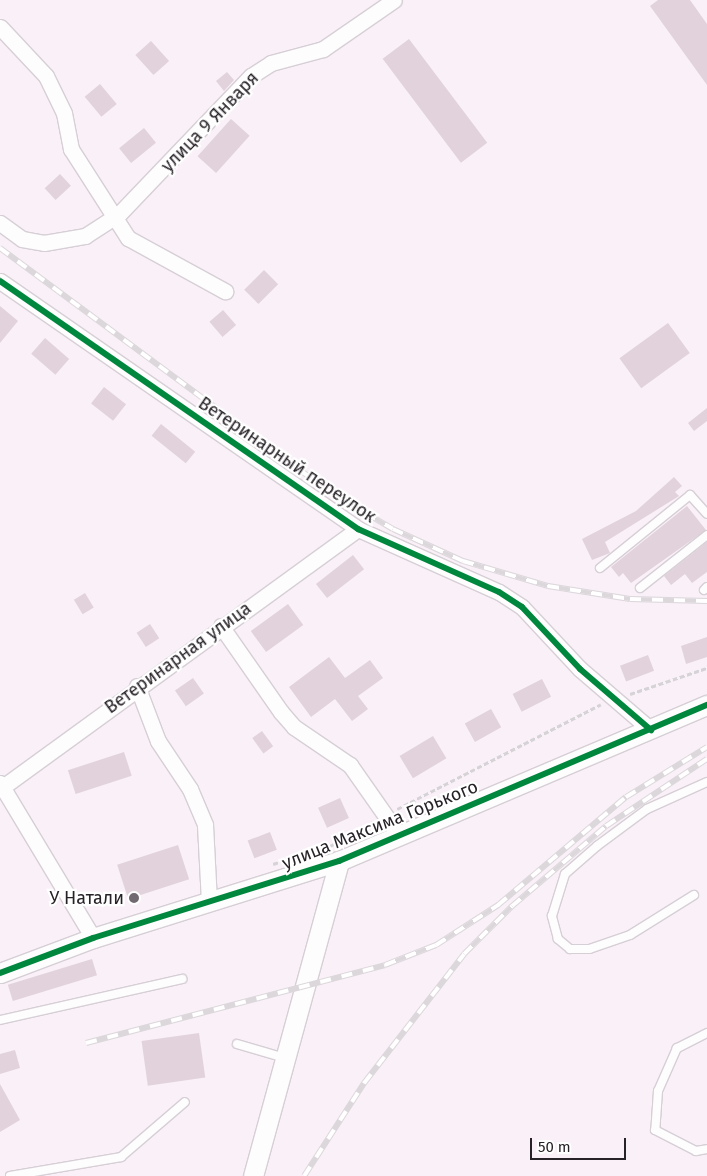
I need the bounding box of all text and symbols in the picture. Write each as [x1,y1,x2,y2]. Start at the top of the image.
street label: улица 9 Января [157,67,263,177]
street label: Ветеринарный переулок [194,392,380,528]
street label: Ветеринарная улица [101,598,255,718]
street label: улица Максима Горького [279,776,481,874]
place label: У Натали [49,887,124,909]
marker: У Натали [128,892,140,904]
scale bar [532,1128,628,1160]
text: 50 m [538,1138,571,1156]

